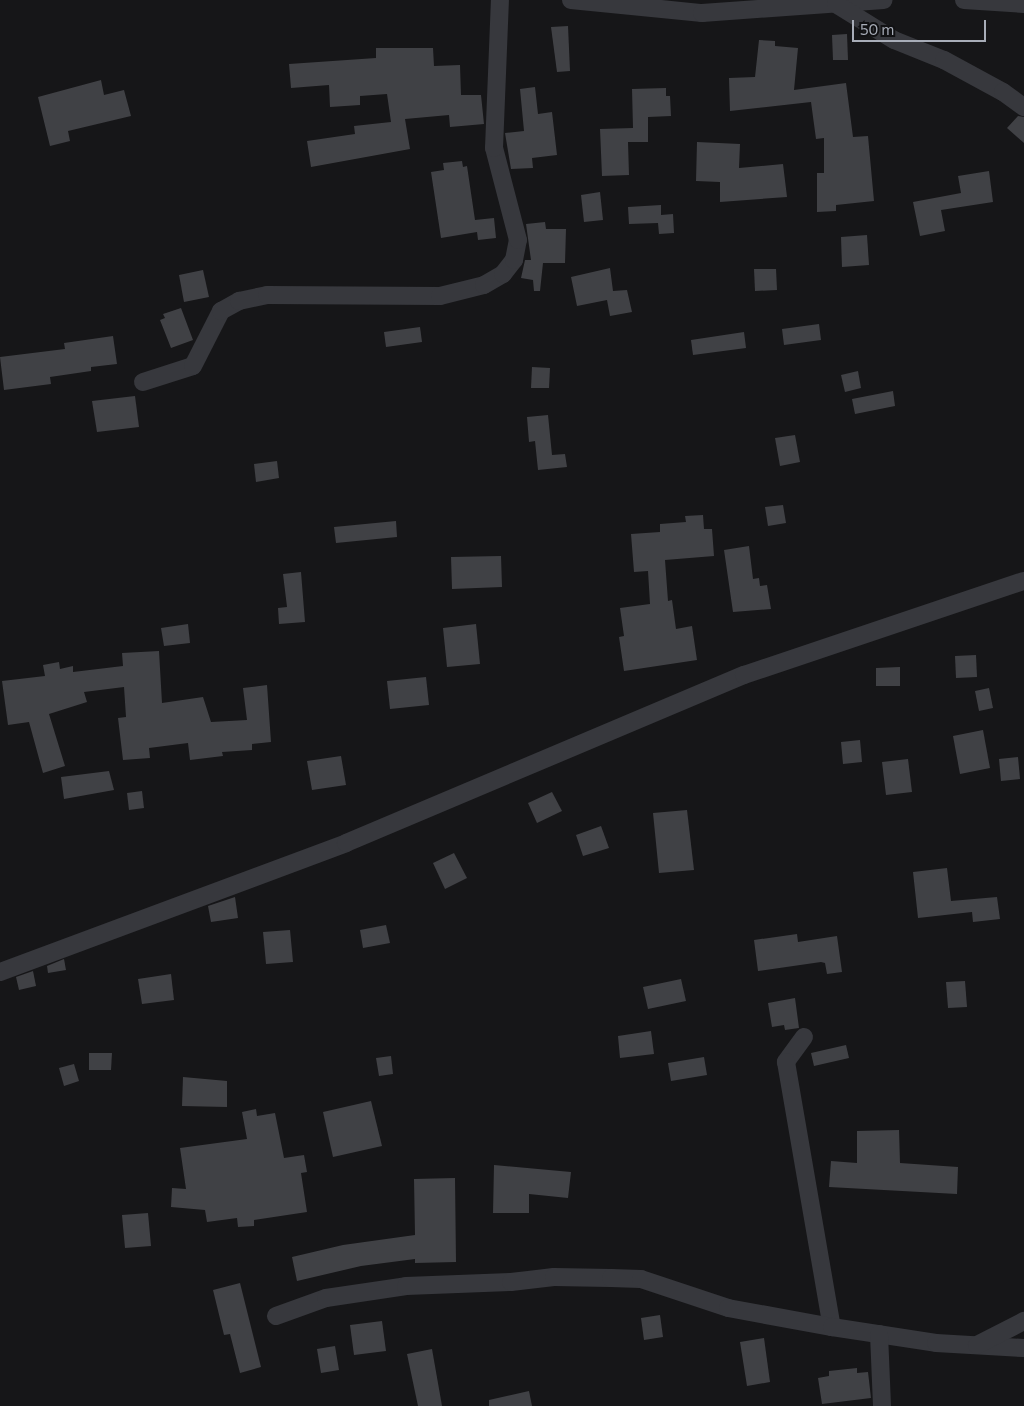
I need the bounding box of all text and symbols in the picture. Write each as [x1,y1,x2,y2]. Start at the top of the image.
scale bar [854,10,988,42]
text: 50 m [860,20,894,38]

